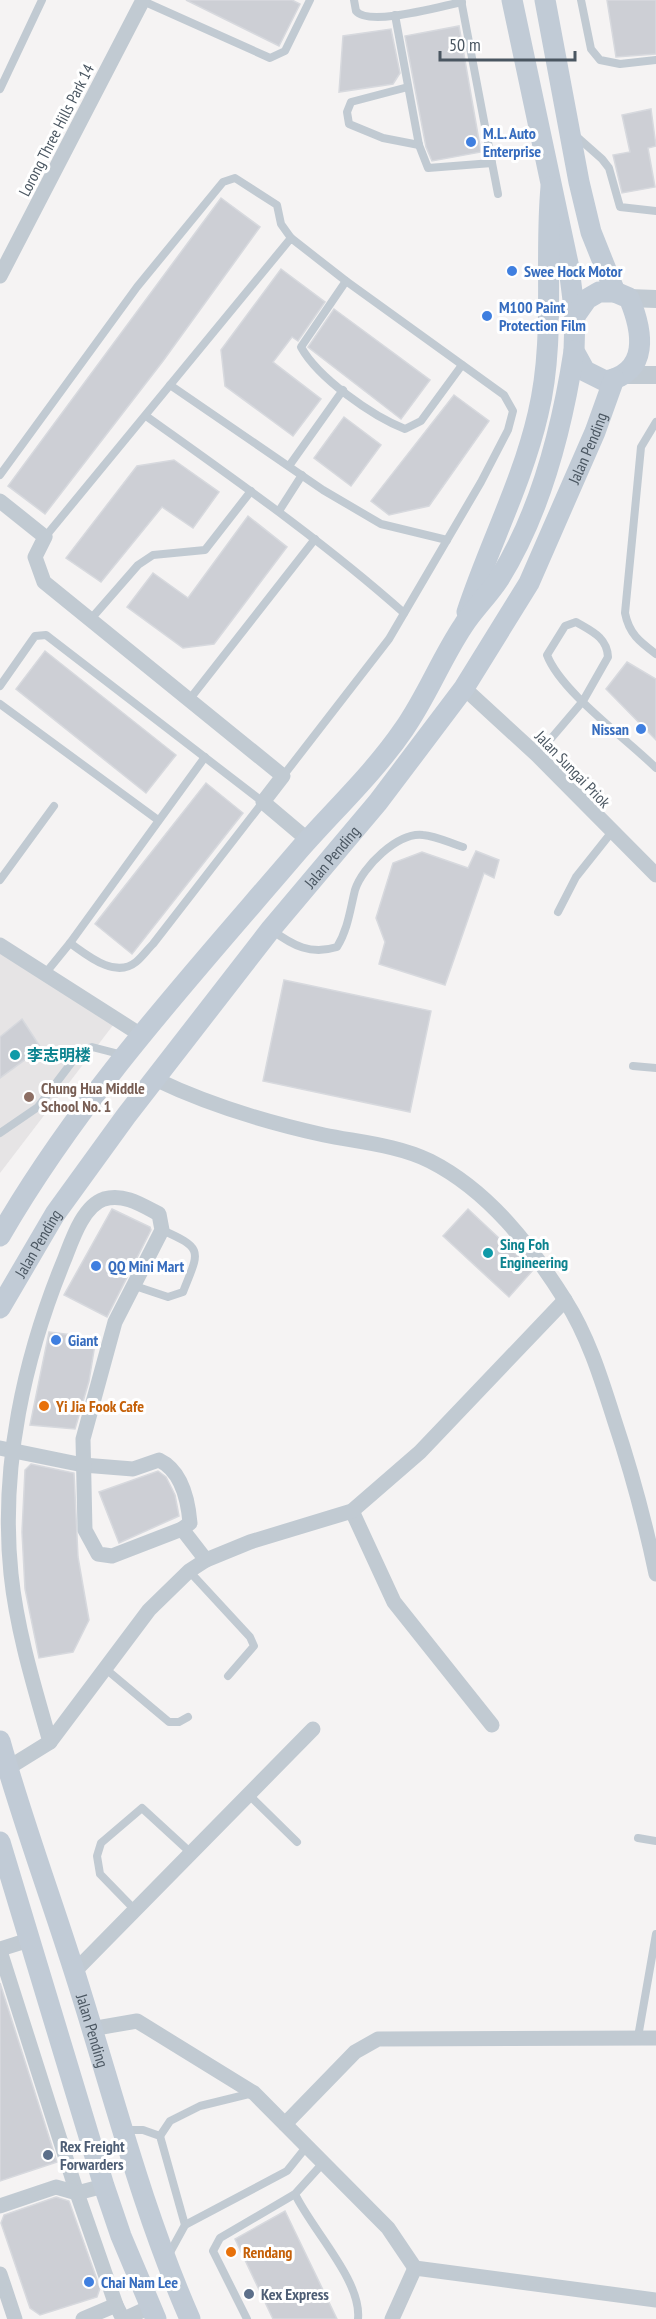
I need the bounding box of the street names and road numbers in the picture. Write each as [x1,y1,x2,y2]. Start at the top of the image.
street label: Lorong Three Hills Park 14 [14,61,98,199]
street label: Jalan Pending [563,410,611,488]
street label: Jalan Sungai Priok [531,726,615,812]
street label: Jalan Pending [299,821,364,893]
street label: Jalan Pending [10,1205,65,1282]
street label: Jalan Pending [72,1990,113,2070]

